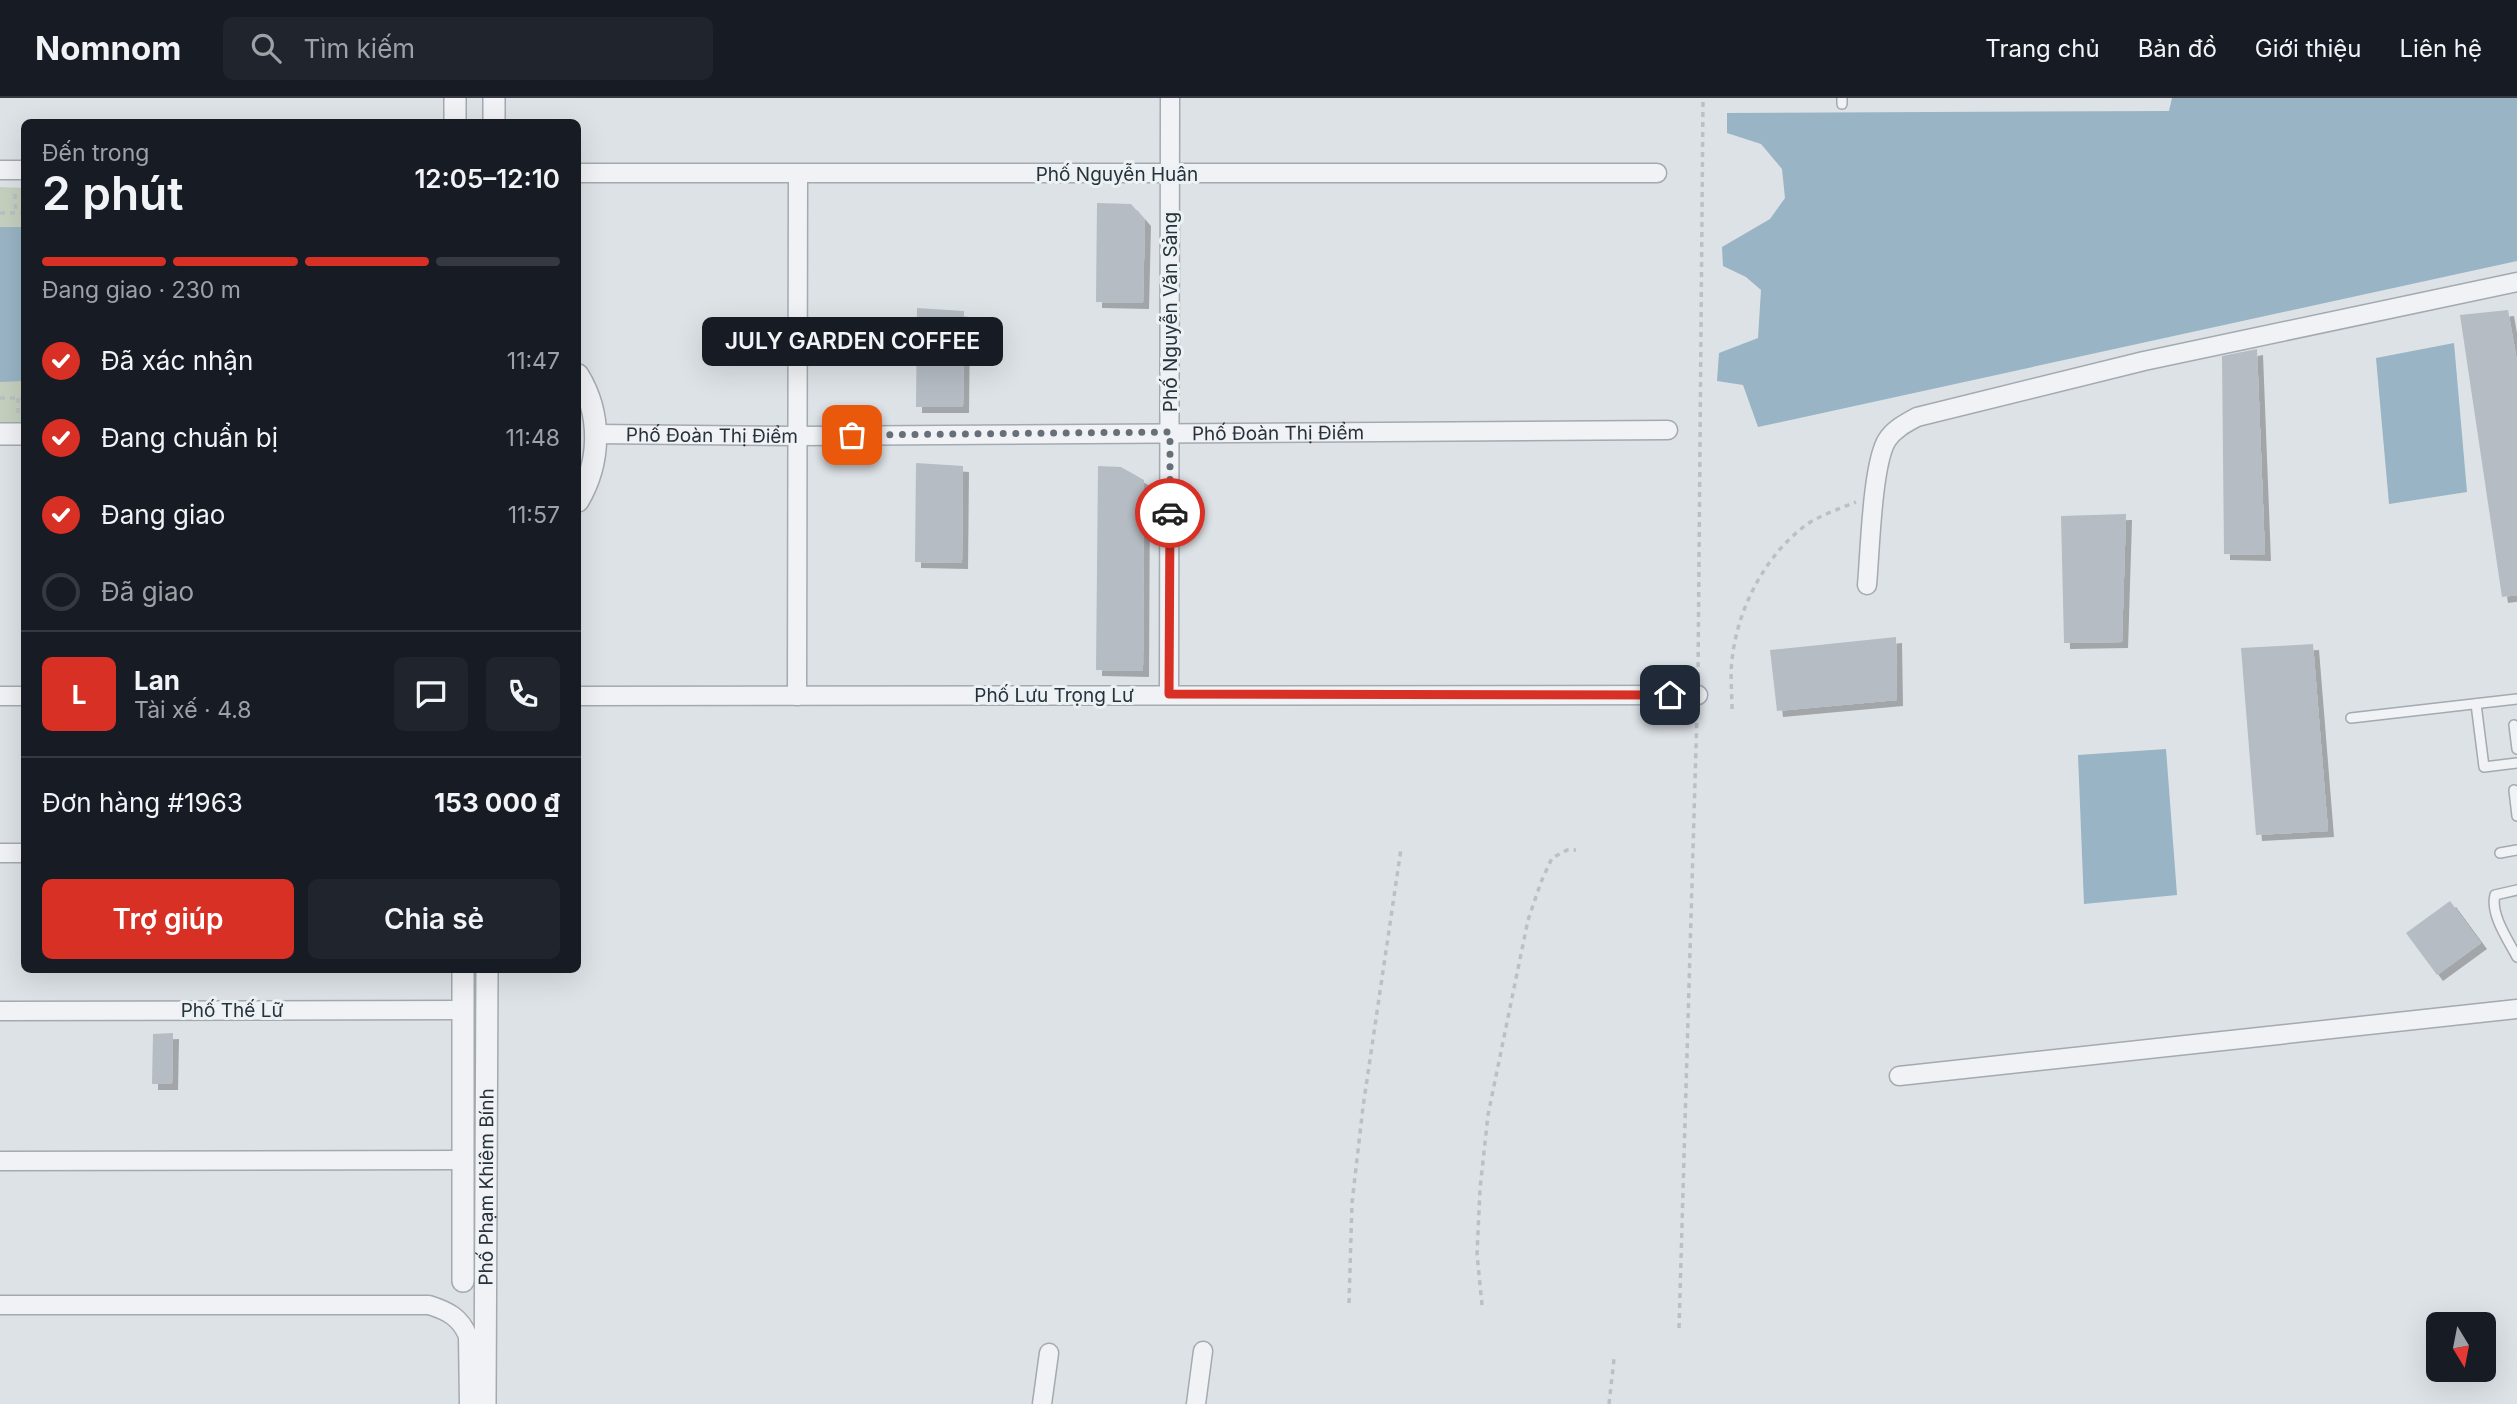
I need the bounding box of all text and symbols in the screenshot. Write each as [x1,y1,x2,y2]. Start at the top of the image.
search box [223,17,713,80]
text: Nomnom [35,28,181,68]
icon: search [247,29,285,67]
text: Tìm kiếm [303,33,415,64]
text: Trang chủ [1985,34,2100,63]
text: Bản đồ [2138,34,2217,63]
text: Giới thiệu [2255,34,2362,63]
text: Liên hệ [2400,34,2482,63]
text: Đến trong [42,139,149,167]
text: 12:05–12:10 [414,163,560,194]
street label: Phố Nguyễn Huân [1036,163,1198,186]
text: 2 phút [42,165,184,221]
street label: Phố Nguyễn Văn Sảng [1159,212,1182,412]
text: Đang giao · 230 m [42,276,241,304]
callout: JULY GARDEN COFFEE [702,316,1002,365]
text: JULY GARDEN COFFEE [725,327,980,355]
icon: check [42,342,80,380]
text: Đã xác nhận [101,345,253,376]
text: 11:47 [507,347,560,375]
pin [822,405,882,465]
icon: bag [833,416,871,454]
icon: check [42,419,80,457]
street label: Phố Đoàn Thị Điểm [1192,421,1364,445]
text: Đang chuẩn bị [101,422,278,453]
street label: Phố Đoàn Thị Điểm [626,423,798,447]
text: 11:48 [506,424,560,452]
courier [1135,478,1205,548]
icon: car [1151,494,1189,532]
icon: check [42,496,80,534]
text: Đang giao [101,499,225,530]
text: 11:57 [508,501,560,529]
text: Đã giao [101,576,194,607]
button: chat [394,657,468,731]
button: phone [486,657,560,731]
text: Lan [134,665,180,696]
pin [1640,665,1700,725]
icon: home [1651,676,1689,714]
text: L [72,679,86,710]
street label: Phố Lưu Trọng Lư [974,684,1134,707]
text: Tài xế · 4.8 [134,696,252,724]
text: Đơn hàng #1963 [42,787,243,818]
text: 153 000 ₫ [434,787,560,818]
button: Trợ giúp [42,879,294,959]
button: Chia sẻ [308,879,560,959]
street label: Phố Thế Lữ [181,999,283,1022]
street label: Phố Phạm Khiêm Bính [474,1088,498,1286]
north arrow [2426,1312,2496,1382]
map controls [2426,1312,2496,1382]

